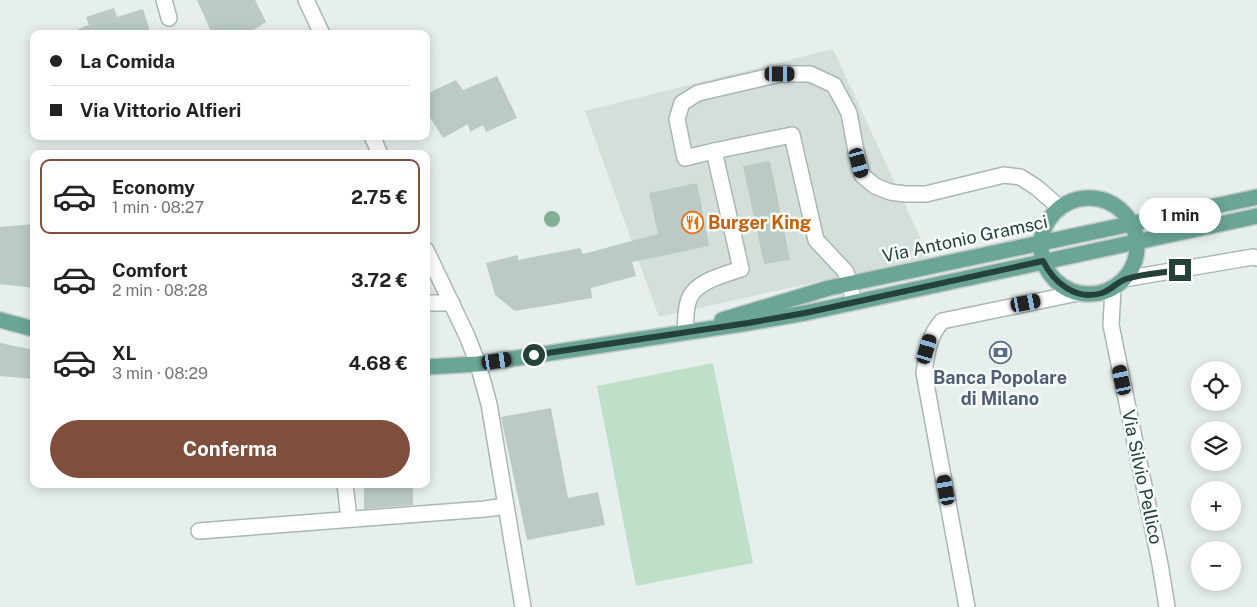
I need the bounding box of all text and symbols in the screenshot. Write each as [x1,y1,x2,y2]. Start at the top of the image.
text: La Comida [80,50,175,72]
car [765,67,795,82]
text: Via Vittorio Alfieri [80,99,241,121]
car [847,147,870,179]
icon: car [52,174,97,219]
text: Economy [112,176,195,198]
text: 2.75 € [351,186,408,208]
text: 1 min · 08:27 [112,198,204,217]
callout: 1 min [1139,198,1221,232]
text: 1 min [1161,206,1199,225]
restaurant icon: Burger King [680,211,704,235]
street label: Via Antonio Gramsci [880,211,1049,266]
place label: Burger King [708,212,811,233]
icon: car [52,257,97,302]
text: Comfort [112,259,188,281]
route end [1169,259,1191,281]
text: 3.72 € [351,269,408,291]
text: 2 min · 08:28 [112,281,208,300]
car [1009,293,1042,313]
car [915,332,938,366]
icon: car [52,340,97,385]
bank icon: Banca Popolare di Milano [988,341,1012,365]
text: XL [112,342,137,364]
route start [523,344,545,366]
car [481,351,512,371]
text: 4.68 € [349,352,408,374]
map controls [1191,361,1241,591]
button: locate [1191,361,1241,411]
text: 3 min · 08:29 [112,364,208,383]
car [1111,364,1132,396]
place label: Banca Popolare di Milano [933,367,1067,409]
street label: Via Silvio Pellico [1118,408,1167,546]
button: Conferma [50,420,410,478]
button: layers [1191,421,1241,471]
car [936,474,955,506]
button: + [1191,481,1241,531]
button: − [1191,541,1241,591]

